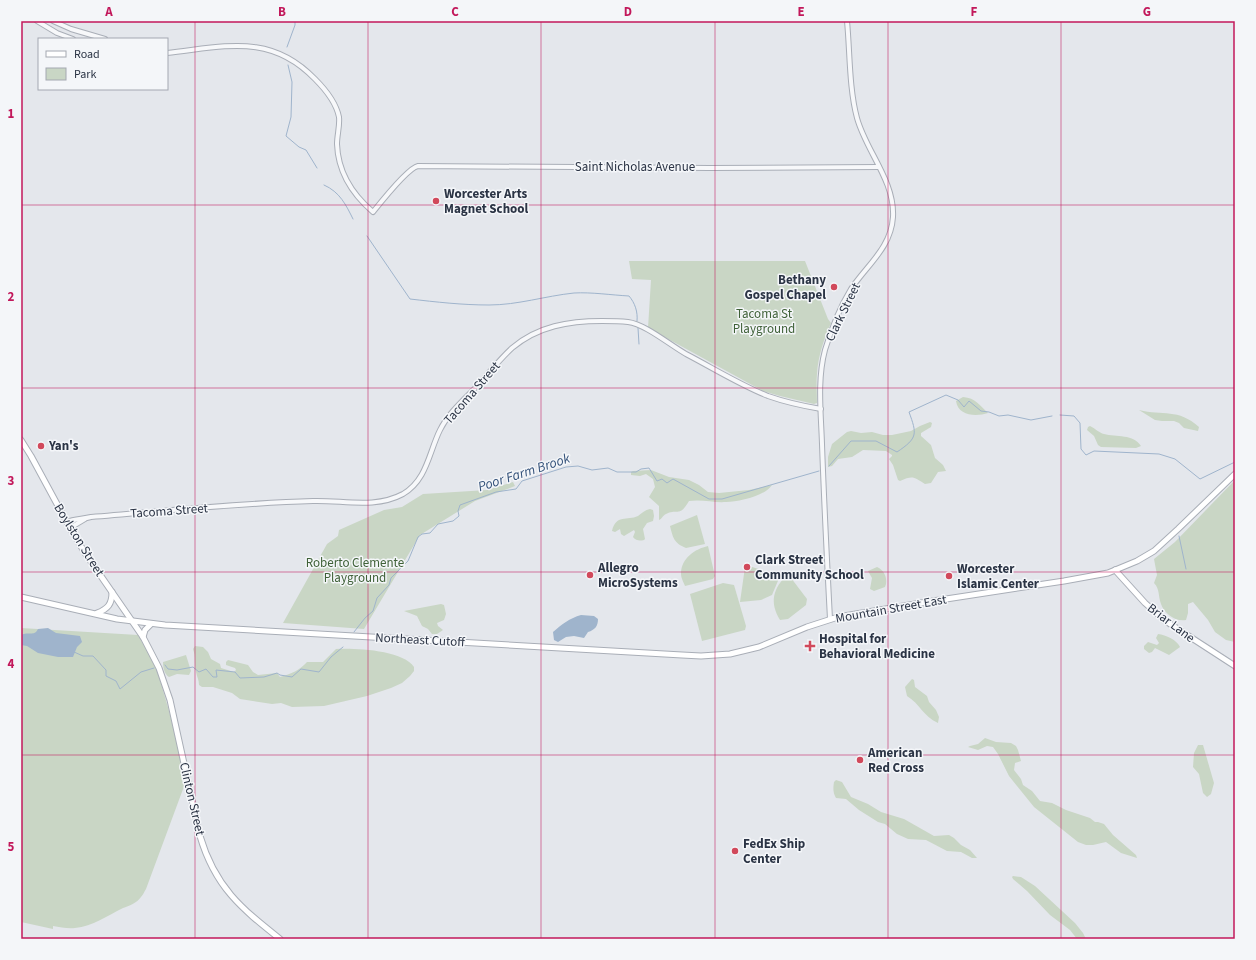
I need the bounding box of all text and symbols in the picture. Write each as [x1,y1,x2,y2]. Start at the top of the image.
text: A [104,3,113,21]
text: B [278,3,286,21]
text: C [451,3,459,21]
text: D [624,3,632,21]
text: E [797,3,805,21]
text: F [971,3,978,21]
text: G [1143,3,1151,21]
legend [38,38,168,90]
text: Road [74,46,100,63]
text: Park [74,66,96,83]
text: 1 [8,105,15,123]
street label: Saint Nicholas Avenue [575,158,695,176]
place label: Worcester Arts Magnet School [444,185,528,218]
marker: Worcester Arts Magnet School [431,196,441,206]
place label: Bethany Gospel Chapel [745,271,826,304]
street label: Clark Street [821,279,865,344]
marker: Bethany Gospel Chapel [829,282,839,292]
text: 2 [8,288,15,306]
park label: Tacoma St Playground [733,305,795,338]
street label: Tacoma Street [440,357,505,428]
place label: Yan's [48,437,79,455]
marker: Yan's [36,441,46,451]
water label: Poor Farm Brook [475,449,573,497]
text: 3 [8,472,15,490]
street label: Tacoma Street [130,499,209,523]
street label: Boylston Street [49,500,109,580]
place label: Clark Street Community School [755,551,864,584]
park label: Roberto Clemente Playground [306,554,404,587]
place label: Allegro MicroSystems [597,559,678,592]
place label: Worcester Islamic Center [957,560,1040,593]
marker: Clark Street Community School [742,562,752,572]
marker: Allegro MicroSystems [585,570,595,580]
marker: Worcester Islamic Center [944,571,954,581]
street label: Mountain Street East [834,590,949,628]
street label: Briar Lane [1143,599,1199,647]
street label: Northeast Cutoff [375,629,466,651]
place label: Hospital for Behavioral Medicine [819,630,935,663]
marker: Hospital for Behavioral Medicine [804,640,816,652]
text: 4 [8,655,15,673]
place label: American Red Cross [867,744,924,777]
marker: American Red Cross [855,755,865,765]
street label: Clinton Street [175,761,209,838]
place label: FedEx Ship Center [743,835,805,868]
text: 5 [8,838,15,856]
marker: FedEx Ship Center [730,846,740,856]

